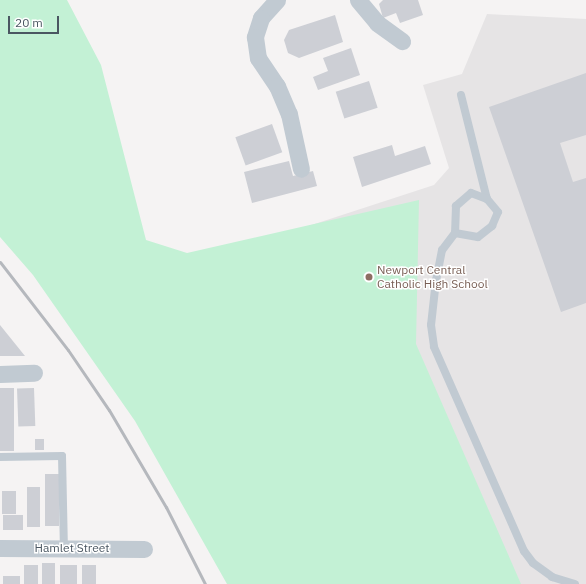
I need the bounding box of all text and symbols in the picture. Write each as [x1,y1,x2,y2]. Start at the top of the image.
scale bar [10,8,61,34]
text: 20 m [15,15,43,30]
place label: Newport Central Catholic High School [377,263,488,291]
marker: Newport Central Catholic High School [364,272,374,282]
street label: Hamlet Street [34,541,110,555]

